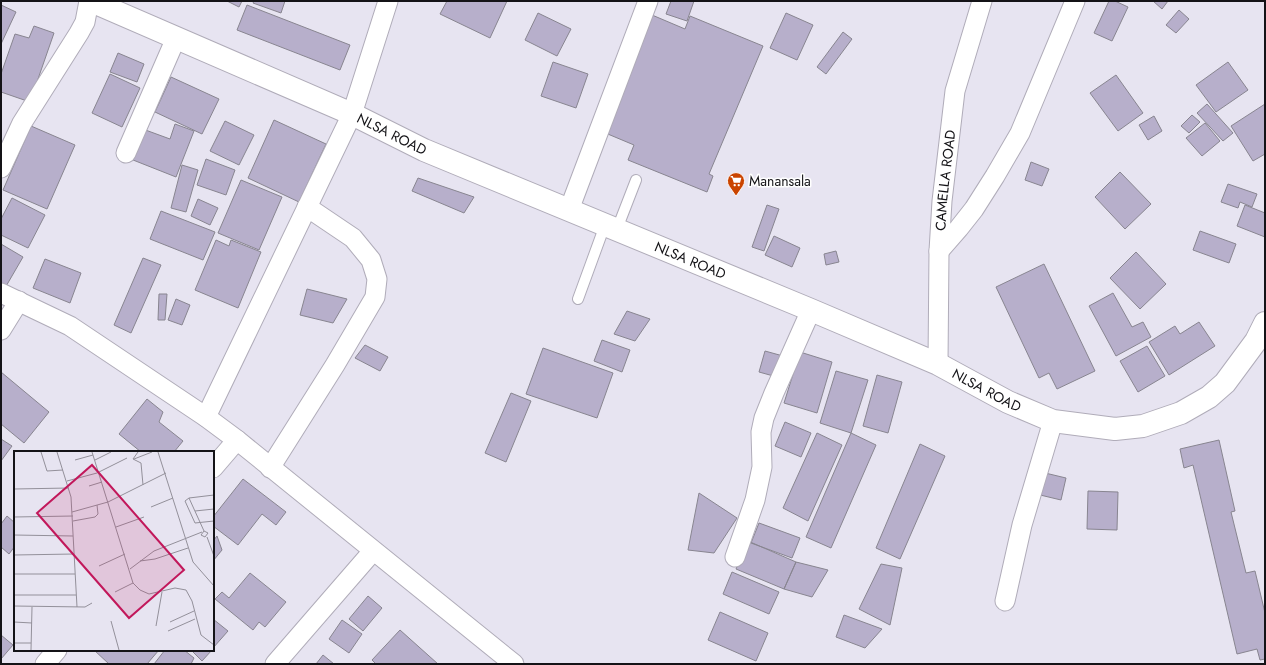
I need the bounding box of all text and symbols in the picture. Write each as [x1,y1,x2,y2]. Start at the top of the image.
street label: NLSA ROAD [354,108,430,160]
street label: CAMELLA ROAD [930,129,960,231]
supermarket icon: Manansala [726,171,746,196]
place label: Manansala [749,171,811,191]
street label: NLSA ROAD [651,236,729,284]
street label: NLSA ROAD [949,364,1024,416]
inset map [14,451,214,651]

